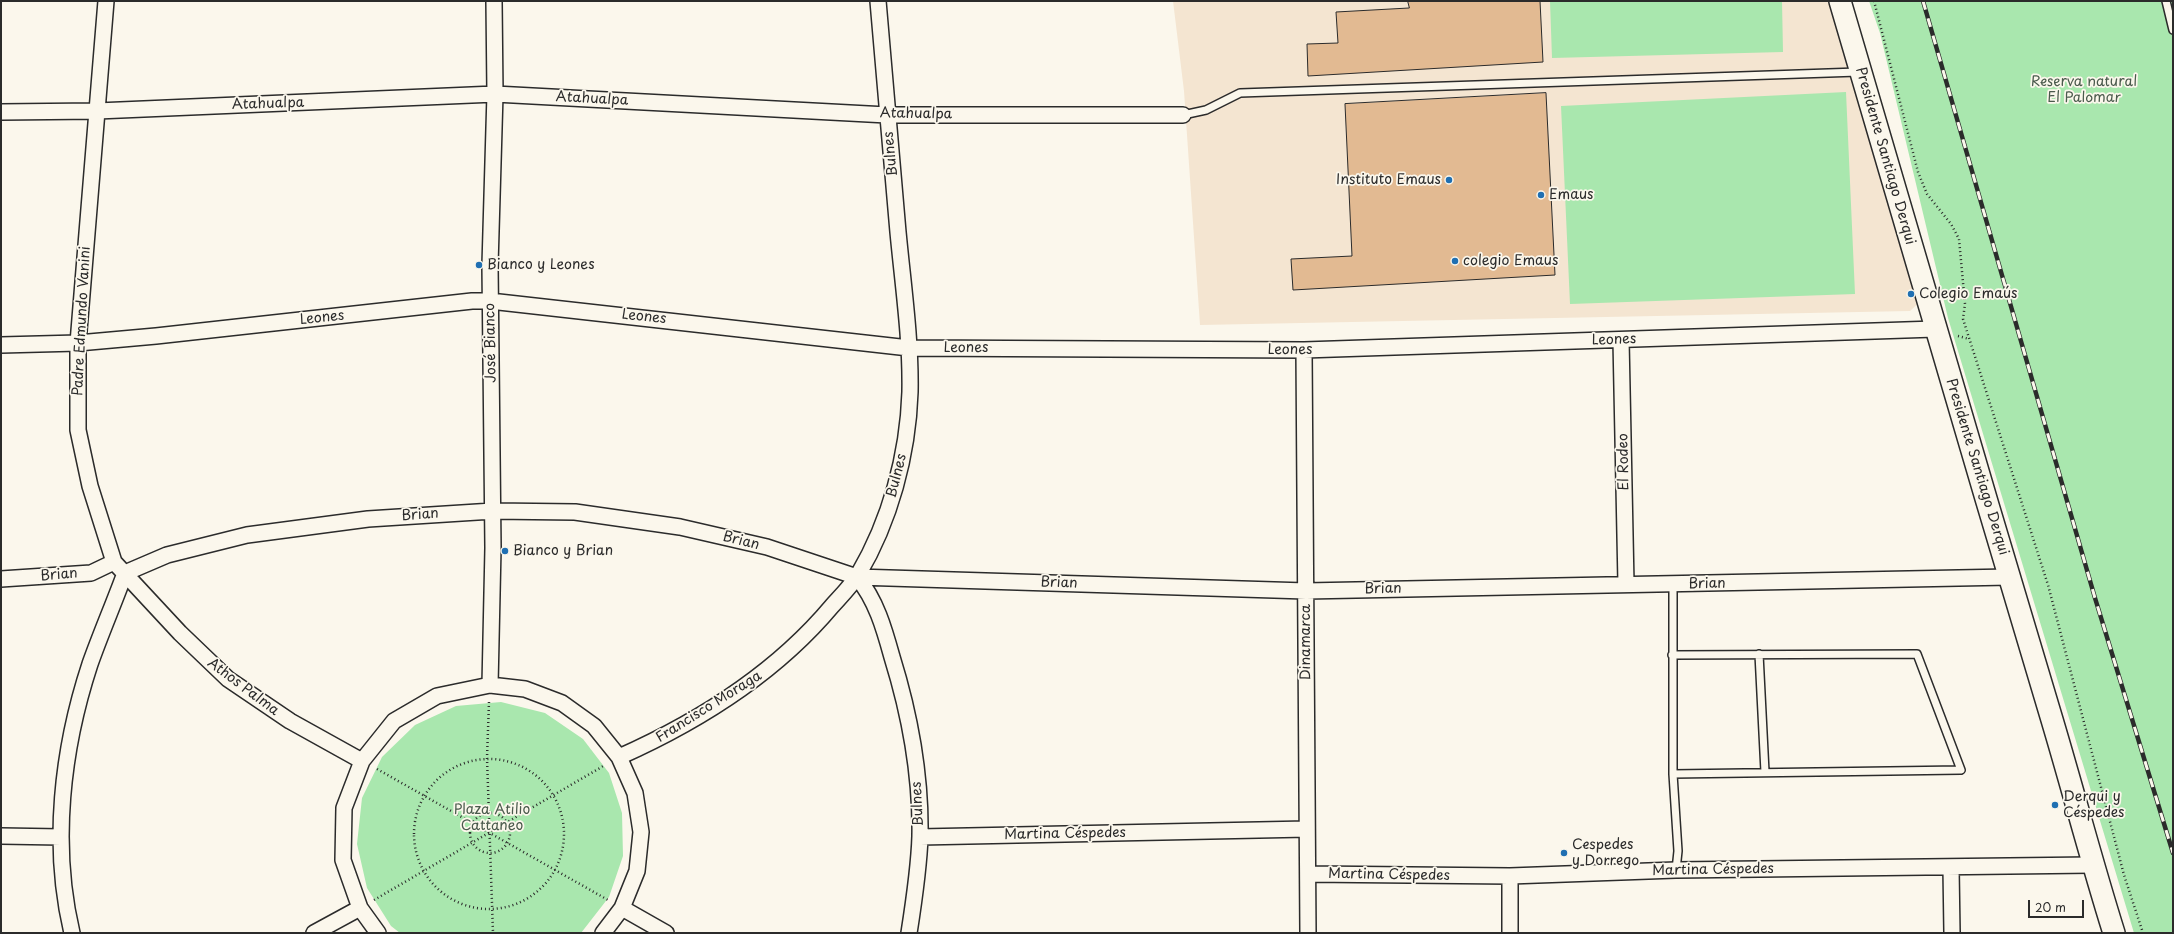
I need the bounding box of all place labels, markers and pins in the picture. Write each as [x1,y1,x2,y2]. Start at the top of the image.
place label: Instituto Emaus [1336,172,1441,188]
marker: Instituto Emaus [1444,175,1454,185]
place label: Emaus [1549,187,1593,203]
marker: Emaus [1536,190,1546,200]
place label: colegio Emaus [1463,253,1558,269]
marker: colegio Emaus [1450,256,1460,266]
place label: Bianco y Leones [487,257,595,273]
marker: Bianco y Leones [474,260,484,270]
place label: Colegio Emaús [1919,286,2017,302]
marker: Colegio Emaús [1906,289,1916,299]
place label: Bianco y Brian [513,543,613,559]
marker: Bianco y Brian [500,546,510,556]
place label: Derqui y Céspedes [2063,789,2125,822]
marker: Derqui y Céspedes [2050,800,2060,810]
place label: Cespedes y Dorrego [1572,837,1639,870]
marker: Cespedes y Dorrego [1559,848,1569,858]

